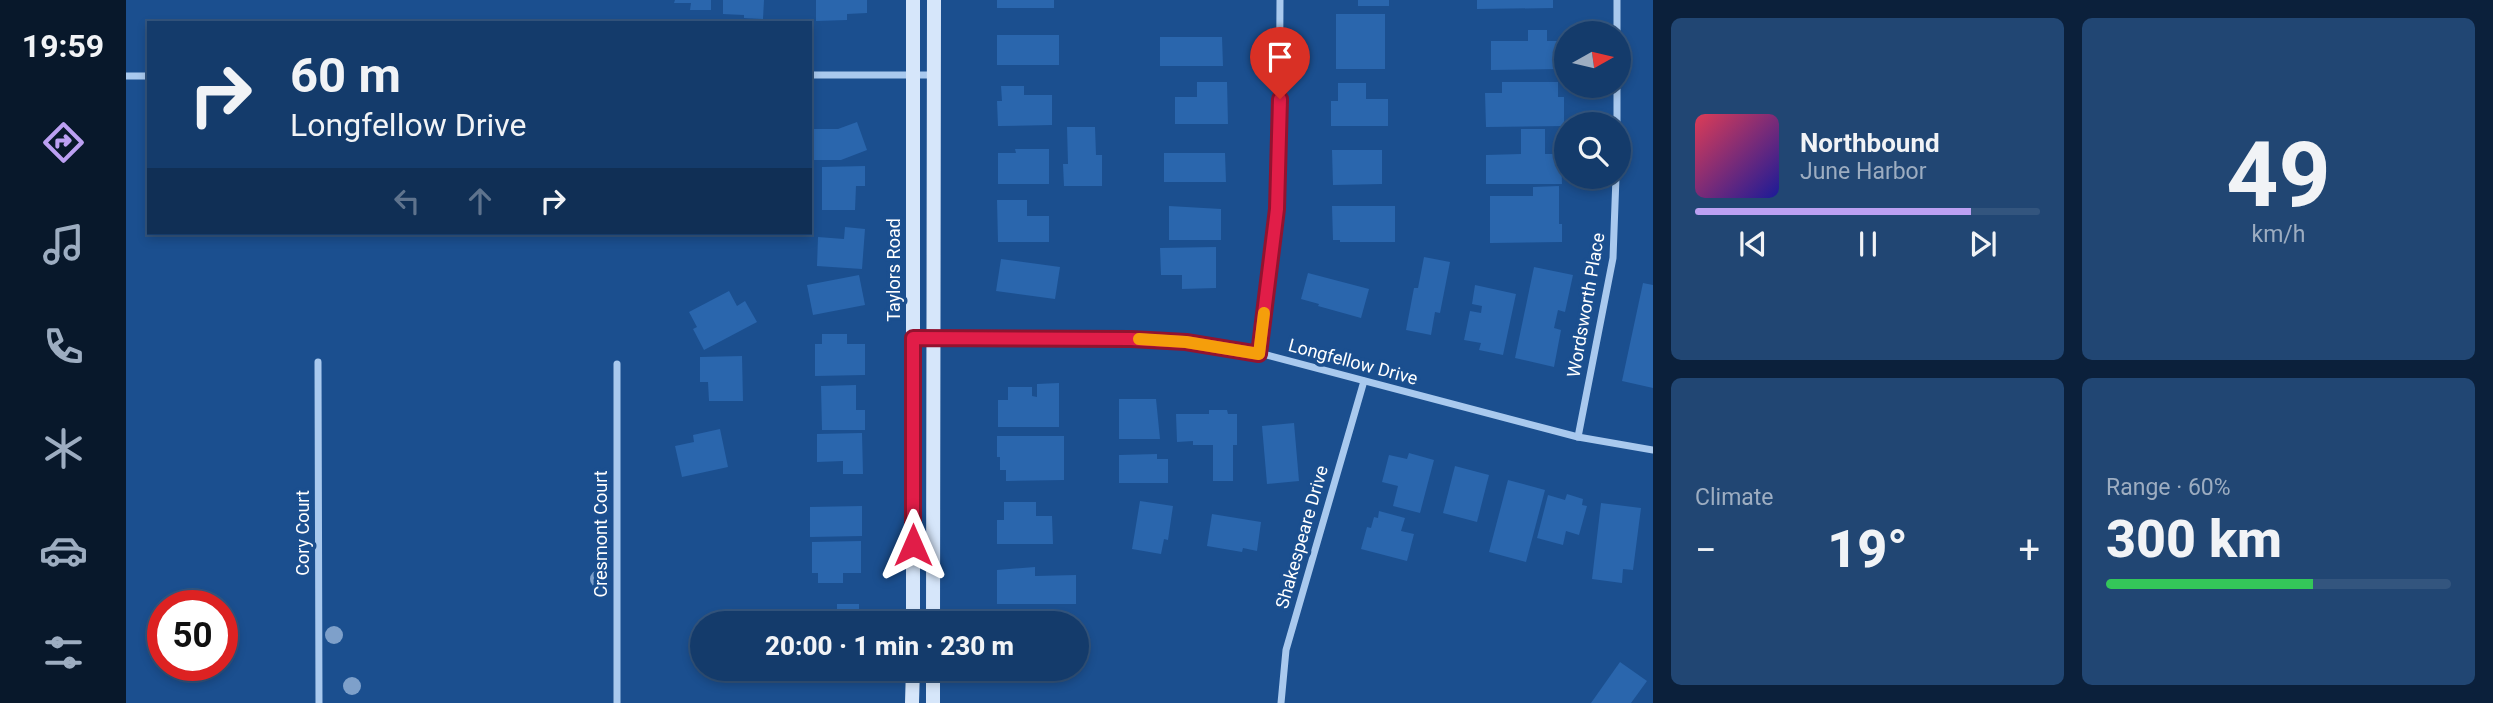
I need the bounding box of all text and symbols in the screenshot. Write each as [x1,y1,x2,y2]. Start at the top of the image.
north arrow [1554,21,1631,98]
map controls [1554,21,1631,189]
text: 19:59 [22,27,104,65]
pin [1250,27,1310,99]
icon: arrive [1261,38,1299,76]
text: 60 m [290,47,401,104]
icon: right [175,49,266,140]
text: Longfellow Drive [290,106,527,144]
button: search [1554,112,1631,189]
icon: directions [39,118,88,167]
text: 49 [2226,122,2331,228]
text: Northbound [1800,128,1940,158]
text: June Harbor [1800,158,1927,185]
icon: left [388,182,426,220]
icon: ahead [461,182,499,220]
icon: right [534,182,572,220]
street label: Taylors Road [883,218,904,322]
icon: music [39,220,88,269]
text: km/h [2252,221,2306,248]
icon: previous [1734,225,1772,263]
icon: pause [1849,225,1887,263]
icon: next [1964,225,2002,263]
street label: Wordsworth Place [1562,231,1609,379]
icon: phone [39,322,88,371]
street label: Longfellow Drive [1286,334,1420,389]
icon: climate [39,424,88,473]
street label: Shakespeare Drive [1271,463,1332,611]
street label: Cresmont Court [590,470,611,598]
text: Range · 60% [2106,474,2231,501]
text: Climate [1695,484,1774,511]
street label: Cory Court [292,490,313,576]
position arrow [876,508,950,582]
text: 300 km [2106,509,2282,570]
text: 19° [1827,519,1908,580]
icon: car [39,526,88,575]
text: − [1695,528,1717,572]
text: + [2018,528,2040,572]
speed limit sign: 50 [147,590,238,681]
icon: filters [39,628,88,677]
text: 20:00 · 1 min · 230 m [765,631,1014,661]

